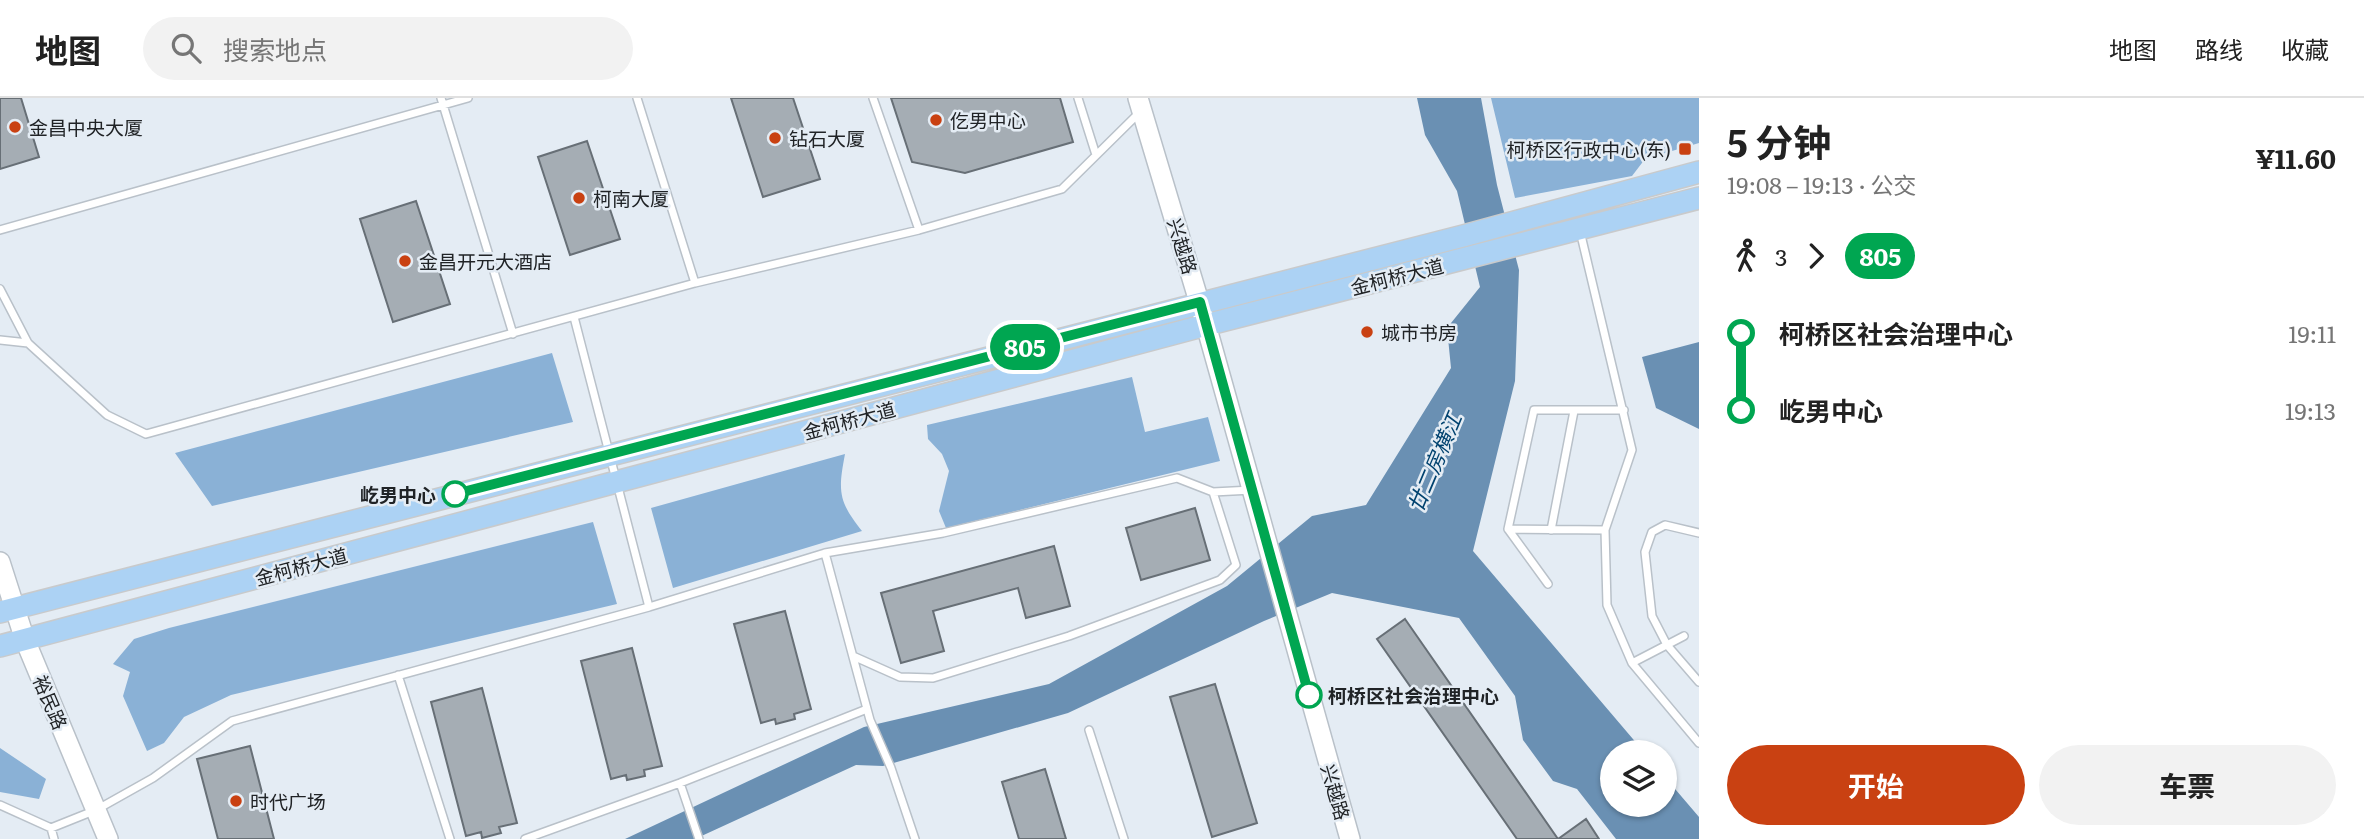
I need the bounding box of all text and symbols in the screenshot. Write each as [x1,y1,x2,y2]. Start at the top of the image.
search box [143,17,633,80]
text: 地图 [35,24,101,73]
icon: search [167,29,205,67]
text: 搜索地点 [223,29,327,68]
text: 地图 [2109,31,2157,66]
text: 路线 [2195,31,2243,66]
text: 收藏 [2281,31,2329,66]
place label: 仡男中心 [950,106,1026,134]
marker: 仡男中心 [928,112,944,128]
text: 5 分钟 [1727,112,1831,169]
place label: 金昌中央大厦 [29,113,143,141]
marker: 金昌中央大厦 [7,119,23,135]
place label: 钻石大厦 [789,124,865,152]
marker: 钻石大厦 [767,130,783,146]
place label: 柯桥区行政中心(东) [1506,135,1671,163]
text: ¥11.60 [2255,138,2336,177]
marker: 柯桥区行政中心(东) [1677,141,1693,157]
text: 19:08 – 19:13 · 公交 [1727,167,1916,201]
place label: 柯南大厦 [593,184,669,212]
marker: 柯南大厦 [571,190,587,206]
street label: 兴越路 [1161,215,1205,277]
icon: walk [1727,237,1765,275]
icon: forward [1797,237,1835,275]
text: 805 [1859,238,1901,273]
text: 3 [1775,239,1787,273]
place label: 金昌开元大酒店 [419,247,552,275]
street label: 金柯桥大道 [1348,251,1446,301]
marker: 金昌开元大酒店 [397,253,413,269]
text: 柯桥区社会治理中心 [1779,313,2013,352]
text: 19:11 [2288,316,2336,350]
place label: 城市书房 [1381,318,1457,346]
line badge: 805 [985,324,1065,370]
marker: 城市书房 [1359,324,1375,340]
text: 805 [1004,329,1046,364]
text: 屹男中心 [1779,390,1883,429]
text: 19:13 [2285,393,2336,427]
street label: 金柯桥大道 [799,394,899,446]
water label: 廿二房横江 [1398,406,1469,516]
place label: 屹男中心 [360,480,436,508]
marker: 屹男中心 [442,481,468,507]
street label: 金柯桥大道 [251,540,351,592]
street label: 裕民路 [27,670,75,734]
place label: 柯桥区社会治理中心 [1328,681,1499,709]
marker: 柯桥区社会治理中心 [1296,682,1322,708]
map controls [1600,740,1677,817]
button: layers [1600,740,1677,817]
button: 开始 [1727,745,2025,825]
button: 车票 [2039,745,2336,825]
street label: 兴越路 [1315,761,1357,823]
place label: 时代广场 [250,787,326,815]
marker: 时代广场 [228,793,244,809]

